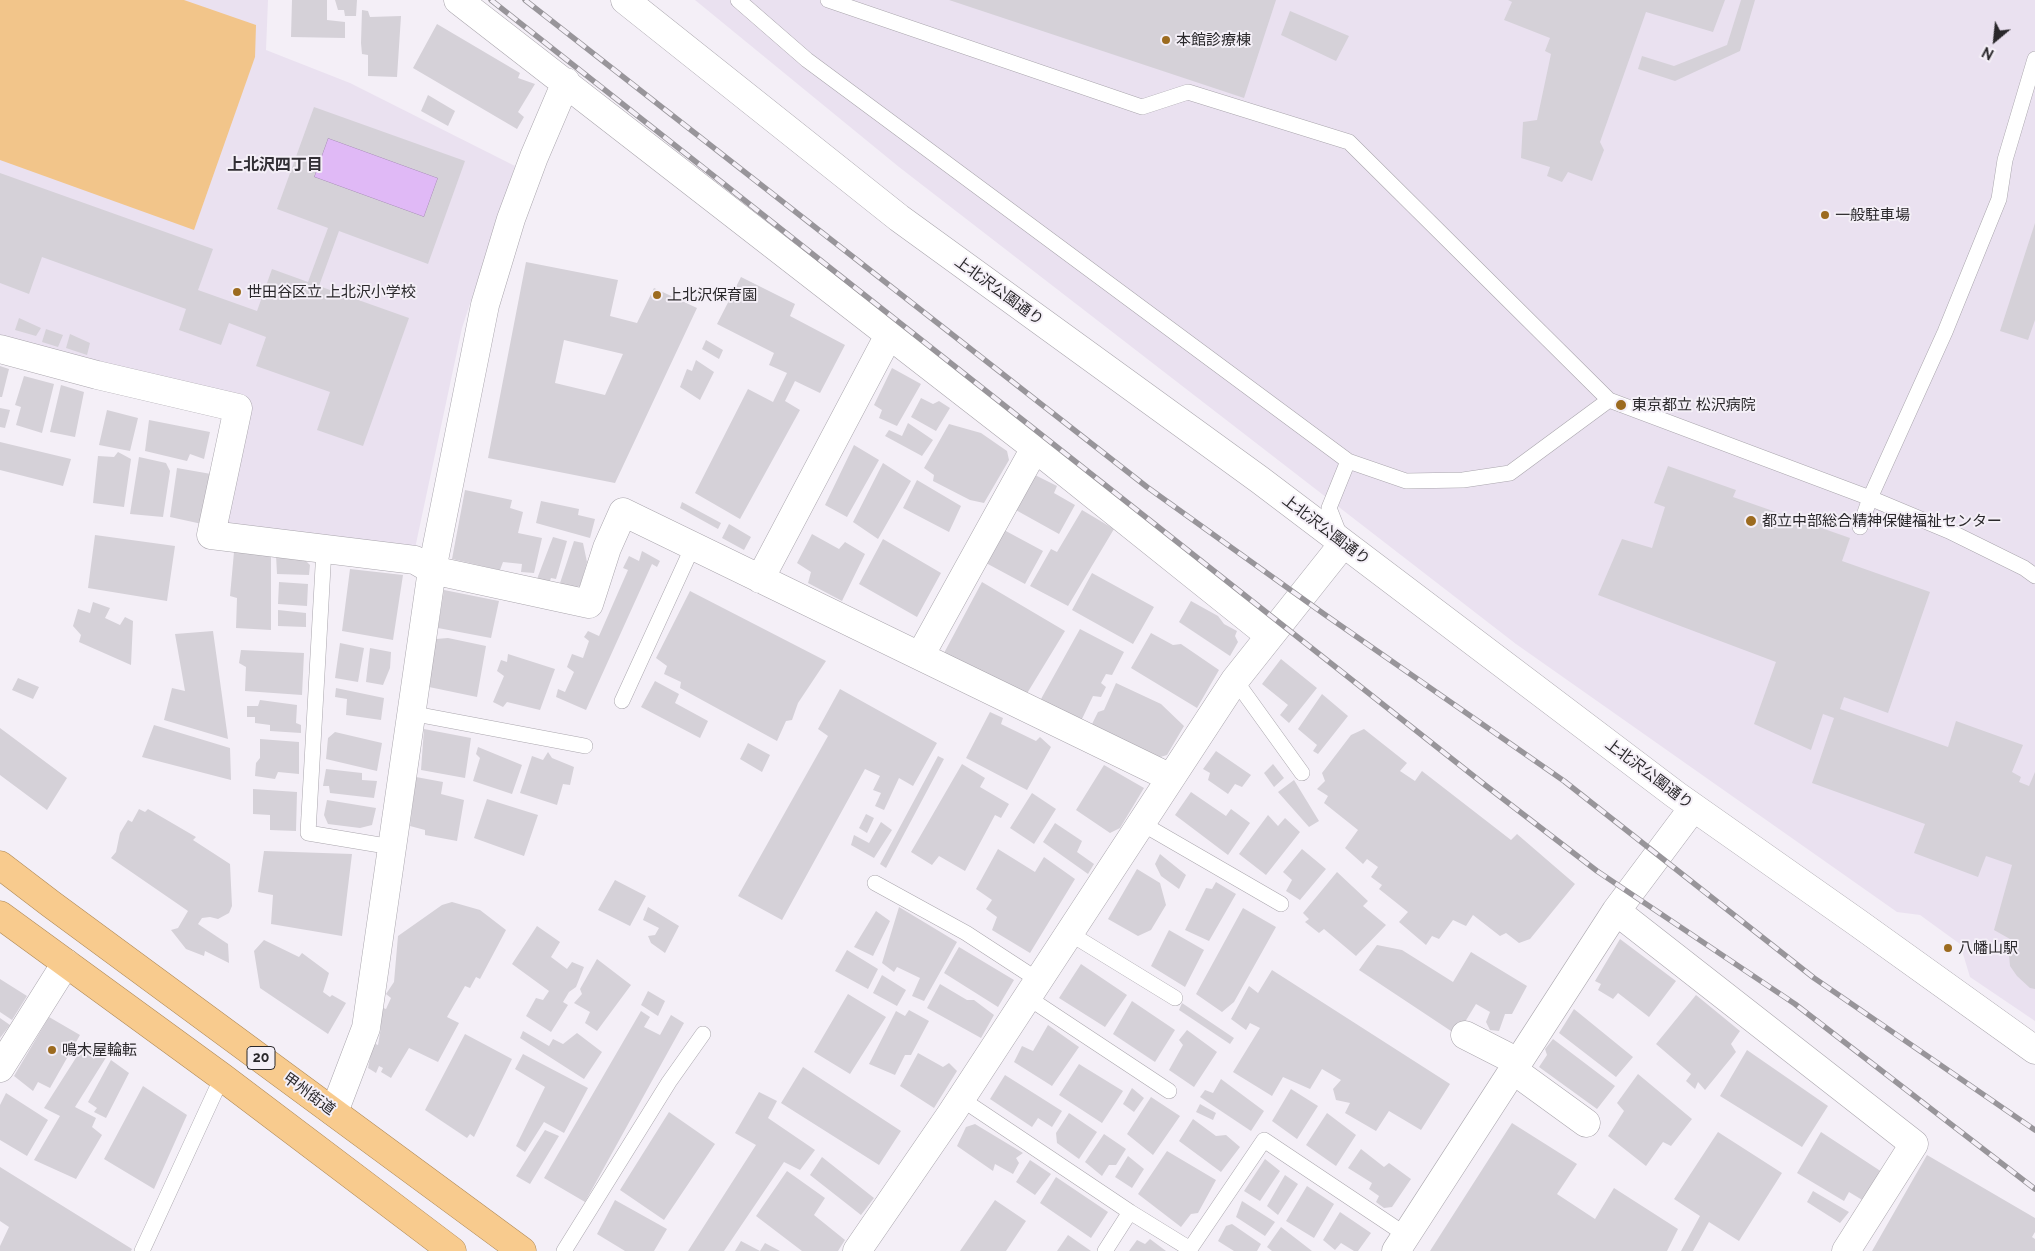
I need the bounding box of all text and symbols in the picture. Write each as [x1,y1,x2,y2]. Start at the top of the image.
north arrow [1970,15,2020,65]
place label: 本館診療棟 [1176,31,1251,49]
marker: 本館診療棟 [1160,34,1172,46]
text: N [1979,44,1996,63]
district label: 上北沢四丁目 [227,155,323,175]
place label: 一般駐車場 [1835,206,1910,224]
marker: 一般駐車場 [1819,209,1831,221]
street label: 上北沢公園通り [951,253,1047,329]
place label: 世田谷区立 上北沢小学校 [247,283,416,301]
marker: 世田谷区立 上北沢小学校 [231,286,243,298]
place label: 上北沢保育園 [667,286,757,304]
marker: 上北沢保育園 [651,289,663,301]
place label: 東京都立 松沢病院 [1632,396,1756,414]
marker: 東京都立 松沢病院 [1614,398,1628,412]
street label: 上北沢公園通り [1279,491,1373,569]
place label: 都立中部総合精神保健福祉センター [1762,512,2002,530]
marker: 都立中部総合精神保健福祉センター [1744,514,1758,528]
street label: 上北沢公園通り [1602,735,1696,813]
place label: 八幡山駅 [1958,939,2018,957]
marker: 八幡山駅 [1942,942,1954,954]
place label: 鳴木屋輪転 [62,1041,137,1059]
marker: 鳴木屋輪転 [46,1044,58,1056]
road number: 20 [247,1046,275,1070]
street label: 甲州街道 [279,1069,339,1119]

